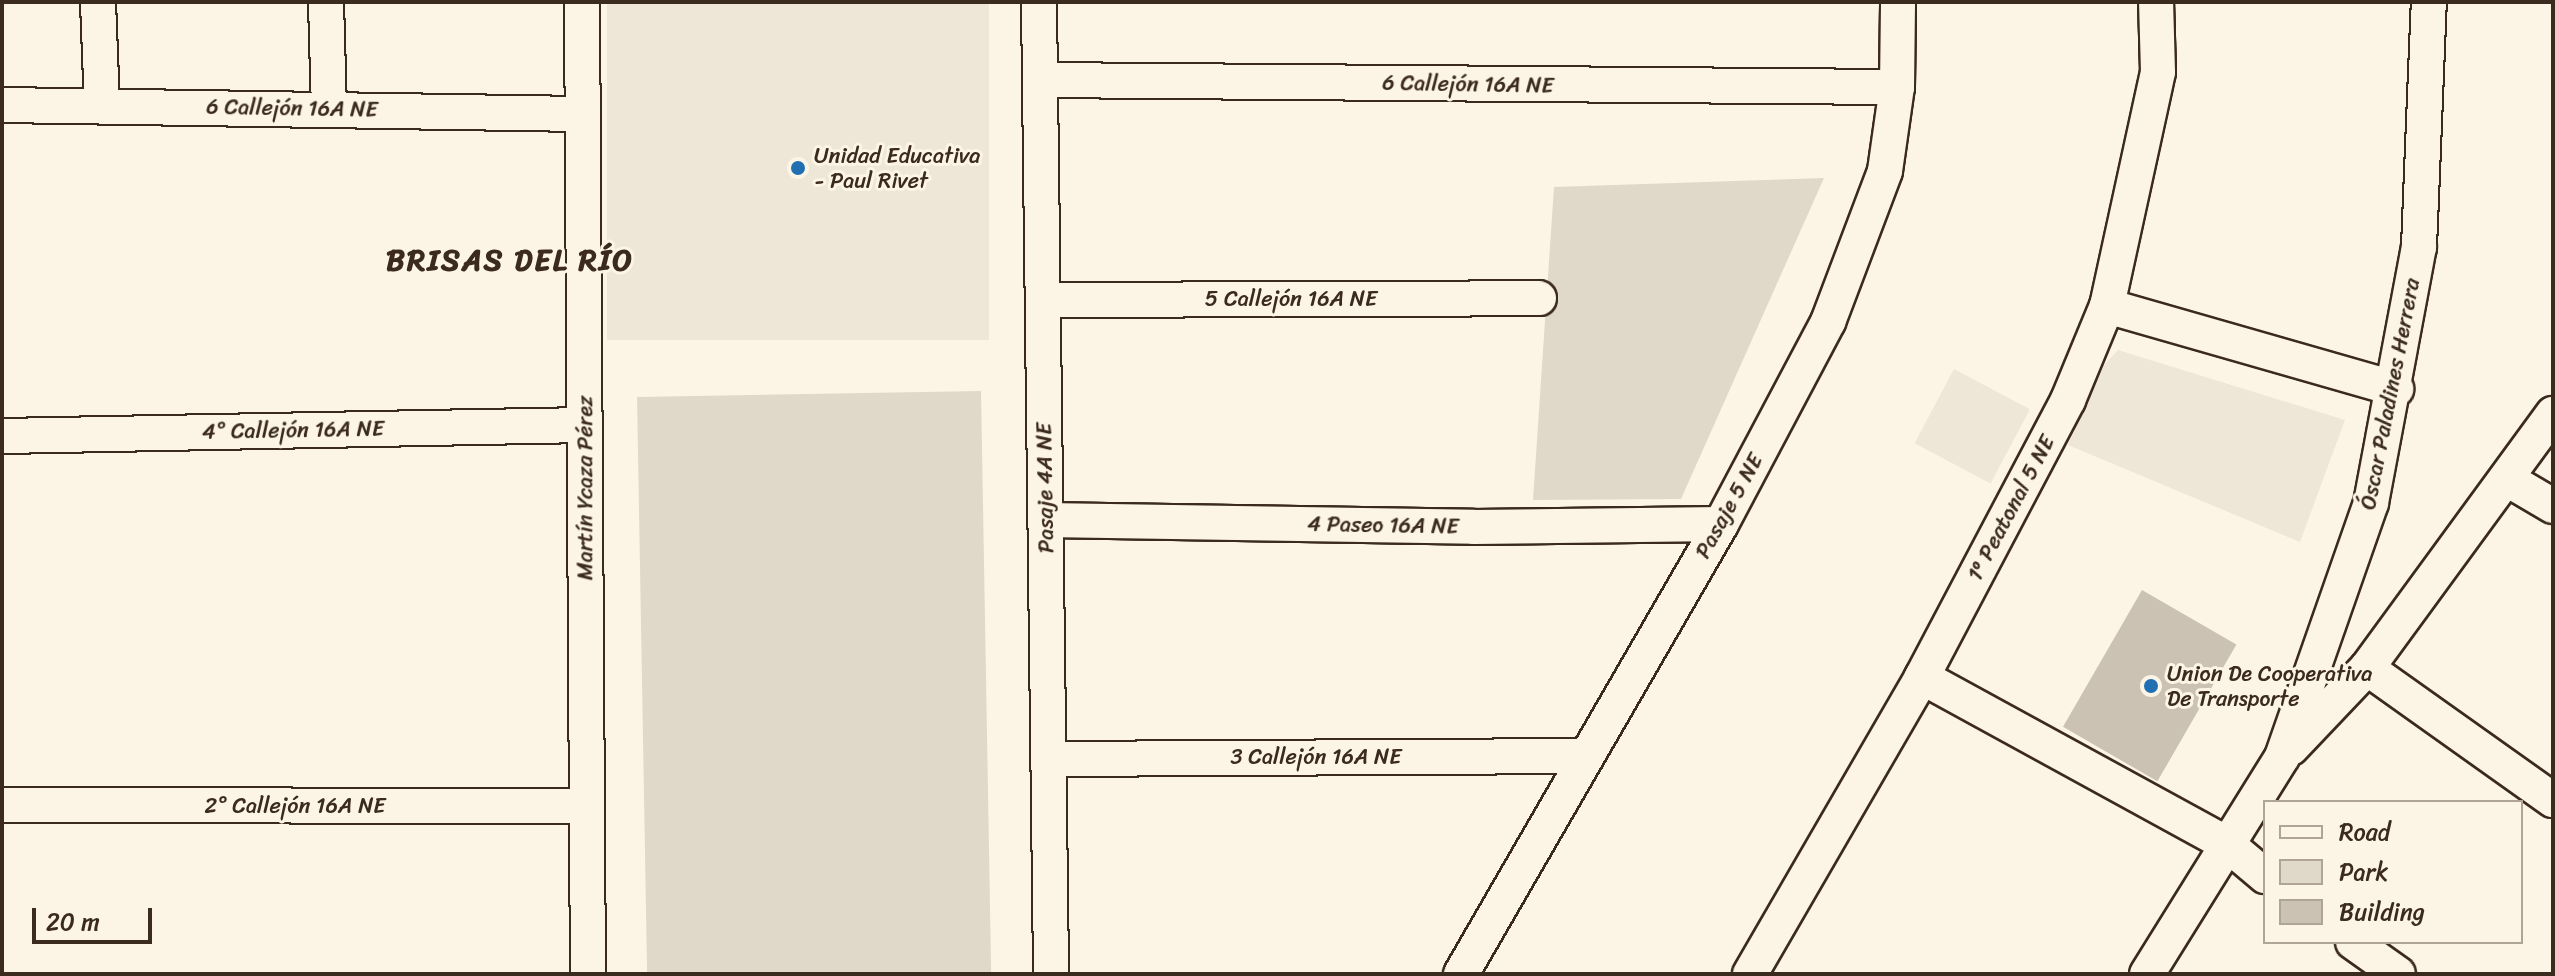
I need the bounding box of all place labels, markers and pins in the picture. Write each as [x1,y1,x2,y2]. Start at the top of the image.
place label: Unidad Educativa - Paul Rivet [814,142,980,194]
marker: Unidad Educativa - Paul Rivet [789,159,807,177]
place label: Union De Cooperativa De Transporte [2167,660,2373,712]
marker: Union De Cooperativa De Transporte [2142,677,2160,695]

